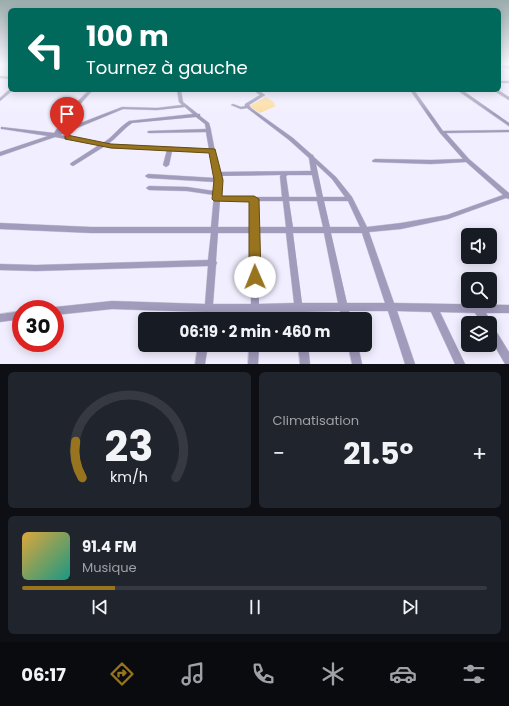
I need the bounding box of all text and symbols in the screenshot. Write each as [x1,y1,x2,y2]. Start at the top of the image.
text: 100 m [86,17,169,56]
icon: left [20,24,72,76]
text: Tournez à gauche [86,55,248,80]
pin [50,97,84,138]
icon: arrive [56,103,78,125]
map controls [461,228,497,352]
button: sound [461,228,497,264]
position arrow [234,256,276,298]
button: search [461,272,497,308]
speed limit sign: 30 [12,300,64,352]
button: layers [461,316,497,352]
text: 06:19 · 2 min · 460 m [180,321,330,342]
text: Climatisation [273,411,359,430]
text: 23 [105,417,154,476]
text: 21.5° [343,432,413,475]
text: − [273,438,285,469]
text: + [472,438,487,469]
text: km/h [110,467,148,487]
text: 91.4 FM [82,536,136,557]
text: Musique [82,558,137,577]
icon: previous [89,596,111,618]
icon: pause [244,596,266,618]
icon: next [399,596,421,618]
icon: directions [108,660,136,688]
icon: music [179,660,207,688]
icon: phone [249,660,277,688]
icon: climate [319,660,347,688]
icon: car [389,660,417,688]
icon: filters [460,660,488,688]
text: 06:17 [21,662,66,687]

